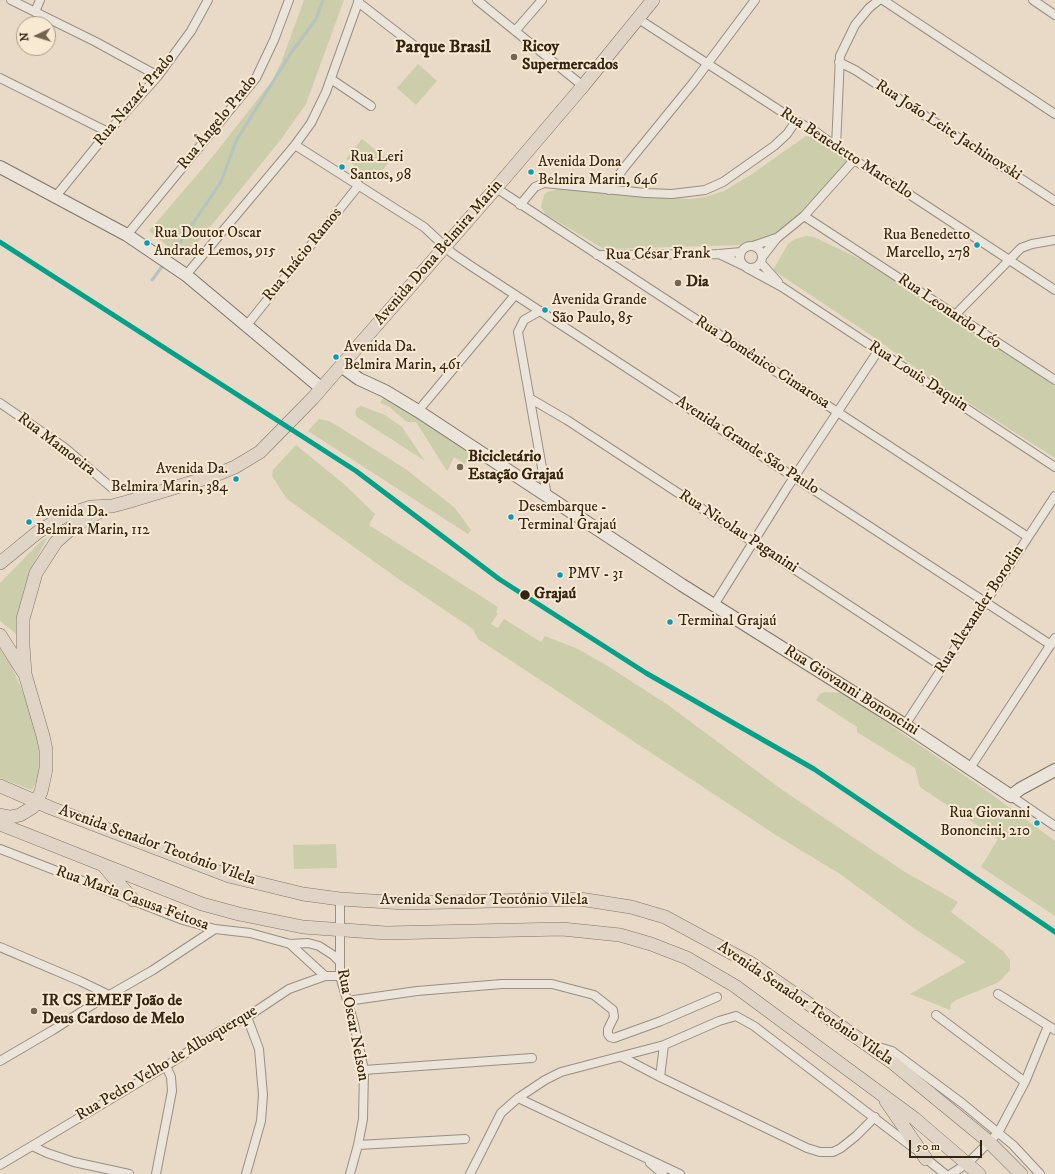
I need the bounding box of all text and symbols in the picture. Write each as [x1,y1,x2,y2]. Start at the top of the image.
north arrow [16,16,56,56]
text: N [18,32,32,42]
district label: Parque Brasil [395,37,491,59]
place label: Ricoy Supermercados [522,38,618,76]
street label: Rua Nazaré Prado [90,50,180,150]
marker: Ricoy Supermercados [509,52,519,62]
street label: Rua Ângelo Prado [174,72,262,174]
street label: Rua João Leite Jachinovski [871,76,1025,186]
street label: Rua Benedetto Marcello [776,104,916,204]
place label: Rua Leri Santos, 98 [350,149,411,184]
place label: Avenida Dona Belmira Marin, 646 [538,154,657,189]
marker: Rua Leri Santos, 98 [337,162,347,172]
marker: Avenida Dona Belmira Marin, 646 [526,167,536,177]
street label: Avenida Dona Belmira Marin [371,176,507,330]
street label: Rua Inácio Ramos [259,204,347,306]
place label: Rua Doutor Oscar Andrade Lemos, 915 [154,225,276,260]
place label: Rua Benedetto Marcello, 278 [883,227,970,262]
marker: Rua Doutor Oscar Andrade Lemos, 915 [142,238,152,248]
marker: Rua Benedetto Marcello, 278 [972,240,982,250]
street label: Rua César Frank [605,244,711,266]
street label: Rua Leonardo Léo [894,270,1004,354]
place label: Dia [686,273,709,293]
marker: Dia [673,278,683,288]
place label: Avenida Grande São Paulo, 85 [552,292,647,327]
marker: Avenida Grande São Paulo, 85 [540,305,550,315]
street label: Rua Domênico Cimarosa [691,312,833,414]
street label: Rua Louis Daquin [864,338,972,416]
place label: Avenida Da. Belmira Marin, 461 [344,339,461,374]
marker: Avenida Da. Belmira Marin, 461 [331,352,341,362]
street label: Avenida Grande São Paulo [672,392,822,500]
street label: Rua Mamoeira [13,409,99,481]
place label: Bicicletário Estação Grajaú [468,448,564,486]
place label: Avenida Da. Belmira Marin, 384 [111,461,228,496]
marker: Bicicletário Estação Grajaú [455,462,465,472]
marker: Avenida Da. Belmira Marin, 384 [231,474,241,484]
street label: Rua Nicolau Paganini [675,486,801,578]
place label: Desembarque - Terminal Grajaú [518,499,616,534]
place label: Avenida Da. Belmira Marin, 112 [36,504,150,539]
marker: Desembarque - Terminal Grajaú [506,512,516,522]
marker: Avenida Da. Belmira Marin, 112 [24,517,34,527]
street label: Rua Alexander Borodin [931,542,1029,678]
place label: PMV - 31 [568,566,624,584]
marker: PMV - 31 [555,570,565,580]
place label: Grajaú [534,585,576,605]
marker: Grajaú [518,588,532,602]
place label: Terminal Grajaú [678,613,776,631]
marker: Terminal Grajaú [665,617,675,627]
street label: Rua Giovanni Bononcini [780,642,922,740]
street label: Avenida Senador Teotônio Vilela [56,801,258,891]
place label: Rua Giovanni Bononcini, 210 [940,805,1030,840]
marker: Rua Giovanni Bononcini, 210 [1032,818,1042,828]
street label: Rua Maria Casusa Feitosa [53,862,211,936]
street label: Avenida Senador Teotônio Vilela [380,891,588,911]
street label: Avenida Senador Teotônio Vilela [713,938,897,1070]
street label: Rua Oscar Nelson [332,967,372,1083]
place label: IR CS EMEF João de Deus Cardoso de Melo [42,992,184,1030]
street label: Rua Pedro Velho de Albuquerque [73,1002,261,1126]
marker: IR CS EMEF João de Deus Cardoso de Melo [29,1006,39,1016]
scale bar [911,1132,984,1158]
text: 50 m [916,1139,940,1154]

